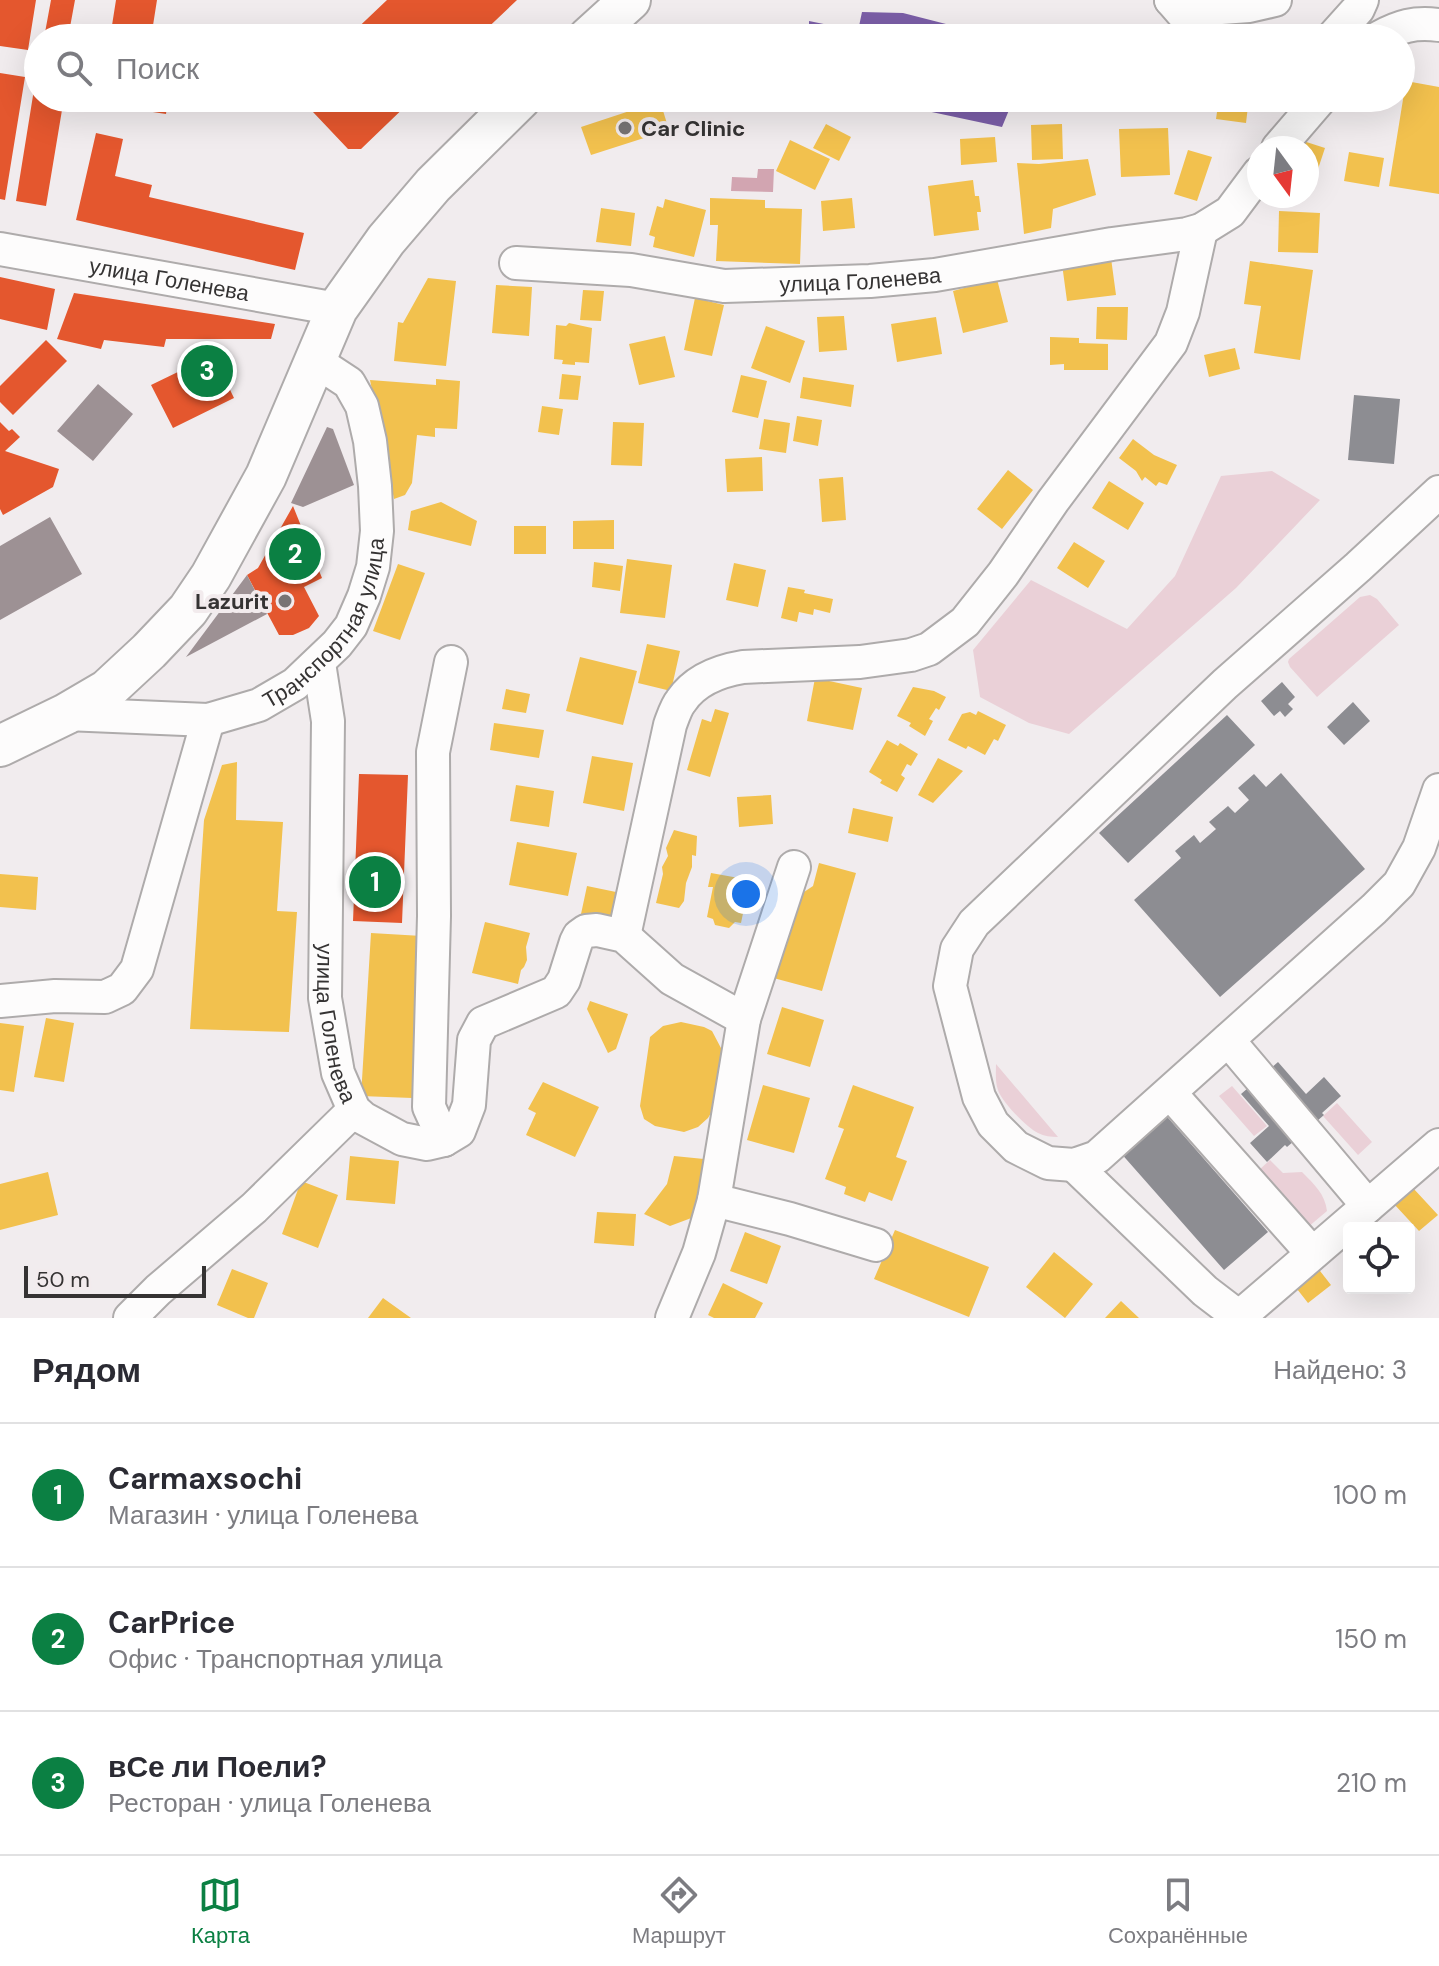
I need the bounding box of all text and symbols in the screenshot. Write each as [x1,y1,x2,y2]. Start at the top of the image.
search box [24,24,1415,112]
icon: search [52,46,96,90]
text: Поиск [116,49,199,88]
place label: Car Clinic [641,114,745,143]
marker: Car Clinic [616,119,634,137]
north arrow [1247,136,1319,208]
street label: улица Голенева [87,251,252,308]
street label: улица Голенева [779,260,943,299]
pin: 3 [181,341,233,401]
pin: 2 [269,524,321,584]
street label: Транспортная улица [257,535,391,714]
place label: Lazurit [195,587,269,616]
marker: Lazurit [276,592,294,610]
pin: 1 [349,852,401,912]
your location [726,874,766,914]
street label: улица Голенева [310,943,364,1108]
map controls [1343,1222,1415,1294]
button: locate [1343,1222,1415,1294]
scale bar [24,1262,206,1298]
text: 50 m [36,1265,90,1294]
text: Рядом [32,1348,141,1393]
text: Найдено: 3 [1273,1353,1407,1387]
text: Carmaxsochi [108,1459,302,1498]
text: 1 [53,1478,63,1512]
text: 100 m [1333,1478,1407,1512]
text: Магазин · улица Голенева [108,1498,418,1532]
text: CarPrice [108,1603,235,1642]
text: 2 [50,1622,66,1656]
text: 150 m [1335,1622,1407,1656]
text: Офис · Транспортная улица [108,1642,442,1676]
text: вСе ли Поели? [108,1747,327,1786]
text: 3 [50,1766,66,1800]
text: 210 m [1336,1766,1407,1800]
text: Ресторан · улица Голенева [108,1786,431,1820]
tab: Карта [191,1873,250,1950]
tab: Маршрут [632,1873,726,1950]
tab: Сохранённые [1108,1873,1248,1950]

